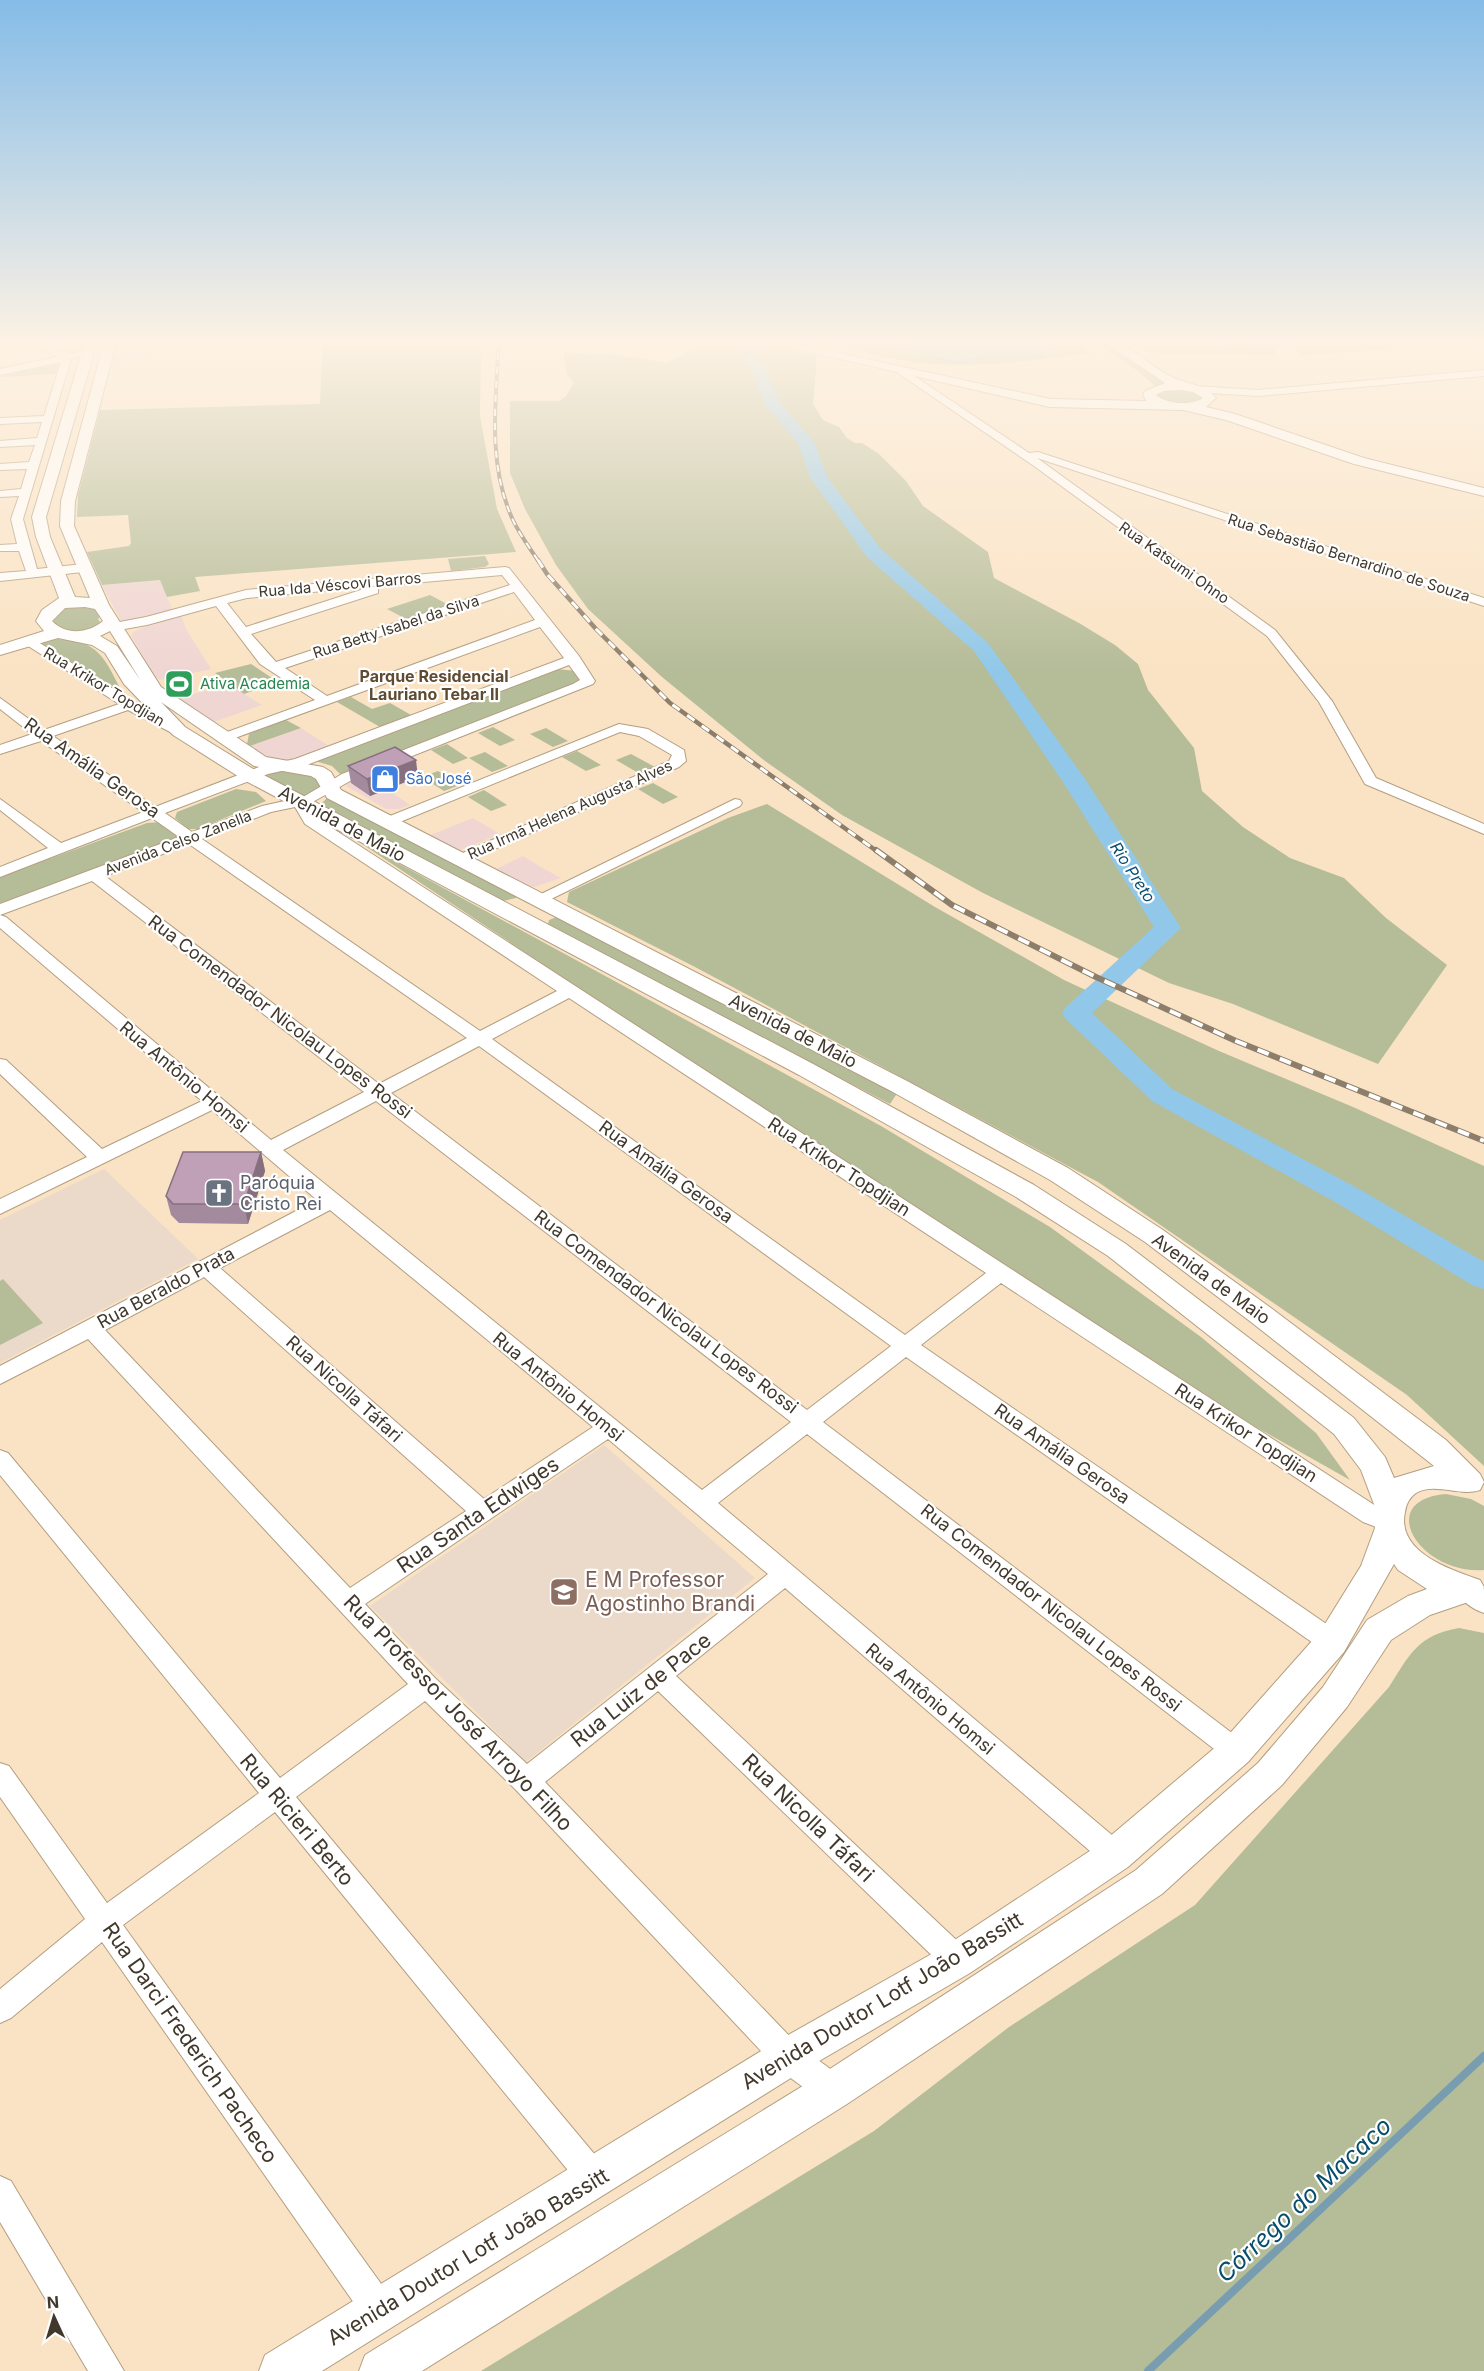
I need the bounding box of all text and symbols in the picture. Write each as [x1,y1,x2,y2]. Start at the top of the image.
street label: Rua Sebastião Bernardino de Souza [1226,509,1473,606]
street label: Rua Katsumi Ohno [1115,517,1233,608]
street label: Rua Ida Véscovi Barros [258,568,422,601]
street label: Rua Betty Isabel da Silva [310,591,481,662]
street label: Rua Krikor Topdjian [40,643,168,730]
district label: Parque Residencial Lauriano Tebar II [359,666,509,704]
sports icon: Ativa Academia [163,668,195,700]
place label: Ativa Academia [200,674,310,693]
street label: Rua Amália Gerosa [21,713,164,822]
street label: Rua Irmã Helena Augusta Alves [464,756,675,863]
shop icon: São José [369,763,401,795]
place label: São José [406,769,471,788]
street label: Avenida de Maio [275,781,409,866]
street label: Avenida Celso Zanella [102,806,254,879]
water label: Rio Preto [1106,838,1160,906]
street label: Rua Comendador Nicolau Lopes Rossi [144,911,416,1123]
street label: Avenida de Maio [726,989,861,1072]
street label: Rua Antônio Homsi [116,1017,253,1137]
street label: Rua Krikor Topdjian [764,1113,914,1220]
street label: Rua Amália Gerosa [595,1116,737,1227]
place label: Paróquia Cristo Rei [240,1172,322,1214]
church icon: Paróquia Cristo Rei [203,1177,235,1209]
street label: Rua Comendador Nicolau Lopes Rossi [530,1206,802,1418]
street label: Avenida de Maio [1148,1229,1274,1328]
street label: Rua Beraldo Prata [94,1243,238,1333]
street label: Rua Antônio Homsi [489,1328,628,1446]
street label: Rua Nicolla Táfari [282,1331,407,1446]
street label: Rua Krikor Topdjian [1171,1379,1321,1486]
street label: Rua Amália Gerosa [991,1399,1134,1508]
street label: Rua Santa Edwiges [392,1451,563,1578]
street label: Rua Comendador Nicolau Lopes Rossi [917,1499,1186,1716]
place label: E M Professor Agostinho Brandi [585,1567,755,1616]
school or university icon: E M Professor Agostinho Brandi [548,1576,580,1608]
street label: Rua Professor José Arroyo Filho [339,1589,578,1836]
street label: Rua Luiz de Pace [566,1627,716,1752]
street label: Rua Antônio Homsi [862,1639,999,1759]
street label: Rua Nicolla Táfari [737,1748,879,1887]
street label: Rua Ricieri Berto [235,1749,360,1891]
street label: Avenida Doutor Lotf João Bassitt [737,1906,1027,2095]
street label: Rua Darci Frederich Pacheco [98,1918,283,2168]
water label: Córrego do Macaco [1210,2111,1397,2288]
street label: Avenida Doutor Lotf João Bassitt [323,2162,613,2351]
north arrow [24,2287,84,2347]
text: N [46,2292,60,2312]

